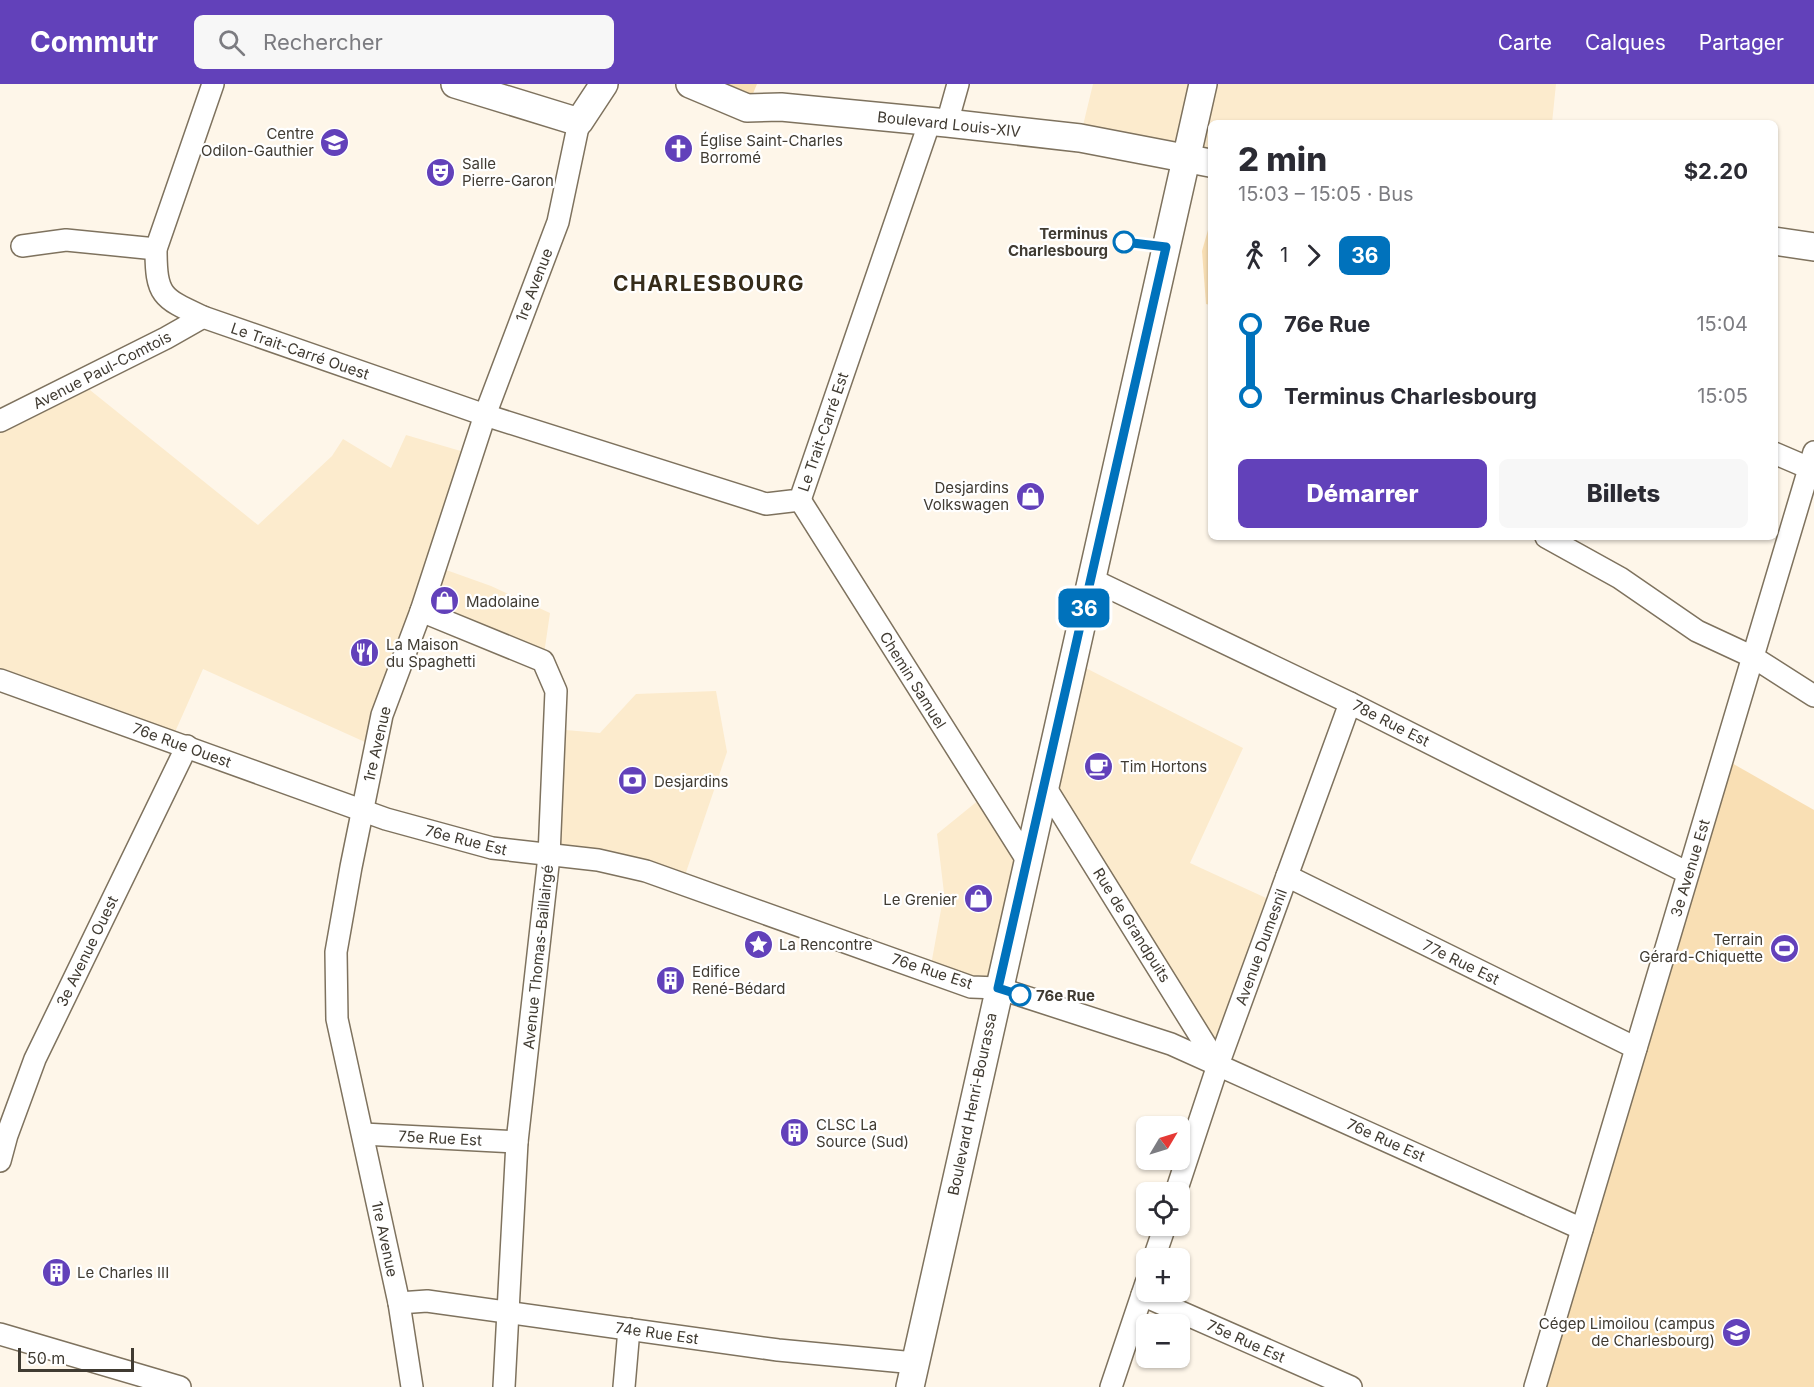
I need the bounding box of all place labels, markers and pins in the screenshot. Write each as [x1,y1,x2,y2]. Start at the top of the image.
place label: Centre Odilon-Gauthier [201,124,314,160]
school or university icon: Centre Odilon-Gauthier [319,126,351,158]
place label: Église Saint-Charles Borromé [700,131,843,167]
church icon: Église Saint-Charles Borromé [663,133,695,165]
place label: Salle Pierre-Garon [462,154,554,190]
theatre icon: Salle Pierre-Garon [425,156,457,188]
place label: Terminus Charlesbourg [1008,224,1108,260]
marker: Terminus Charlesbourg [1113,231,1135,253]
place label: Desjardins Volkswagen [923,478,1009,514]
shop icon: Desjardins Volkswagen [1014,480,1046,512]
shop icon: Madolaine [429,585,461,617]
place label: Madolaine [466,592,539,611]
place label: La Maison du Spaghetti [386,635,476,671]
restaurant icon: La Maison du Spaghetti [349,637,381,669]
cafe icon: Tim Hortons [1083,750,1115,782]
place label: Tim Hortons [1120,757,1207,776]
bank icon: Desjardins [617,765,649,797]
place label: Desjardins [654,772,729,791]
shop icon: Le Grenier [962,883,994,915]
place label: Le Grenier [883,890,957,909]
place icon: La Rencontre [742,928,774,960]
place label: Terrain Gérard-Chiquette [1639,930,1763,966]
sports icon: Terrain Gérard-Chiquette [1768,932,1800,964]
place label: La Rencontre [779,935,873,954]
place label: Edifice René-Bédard [692,962,785,998]
building icon: Edifice René-Bédard [655,964,687,996]
marker: 76e Rue [1009,984,1031,1006]
place label: 76e Rue [1036,986,1095,1005]
place label: CLSC La Source (Sud) [816,1115,909,1151]
building icon: CLSC La Source (Sud) [779,1117,811,1149]
building icon: Le Charles III [40,1256,72,1288]
place label: Le Charles III [77,1263,169,1282]
place label: Cégep Limoilou (campus de Charlesbourg) [1539,1314,1715,1350]
school or university icon: Cégep Limoilou (campus de Charlesbourg) [1720,1316,1752,1348]

